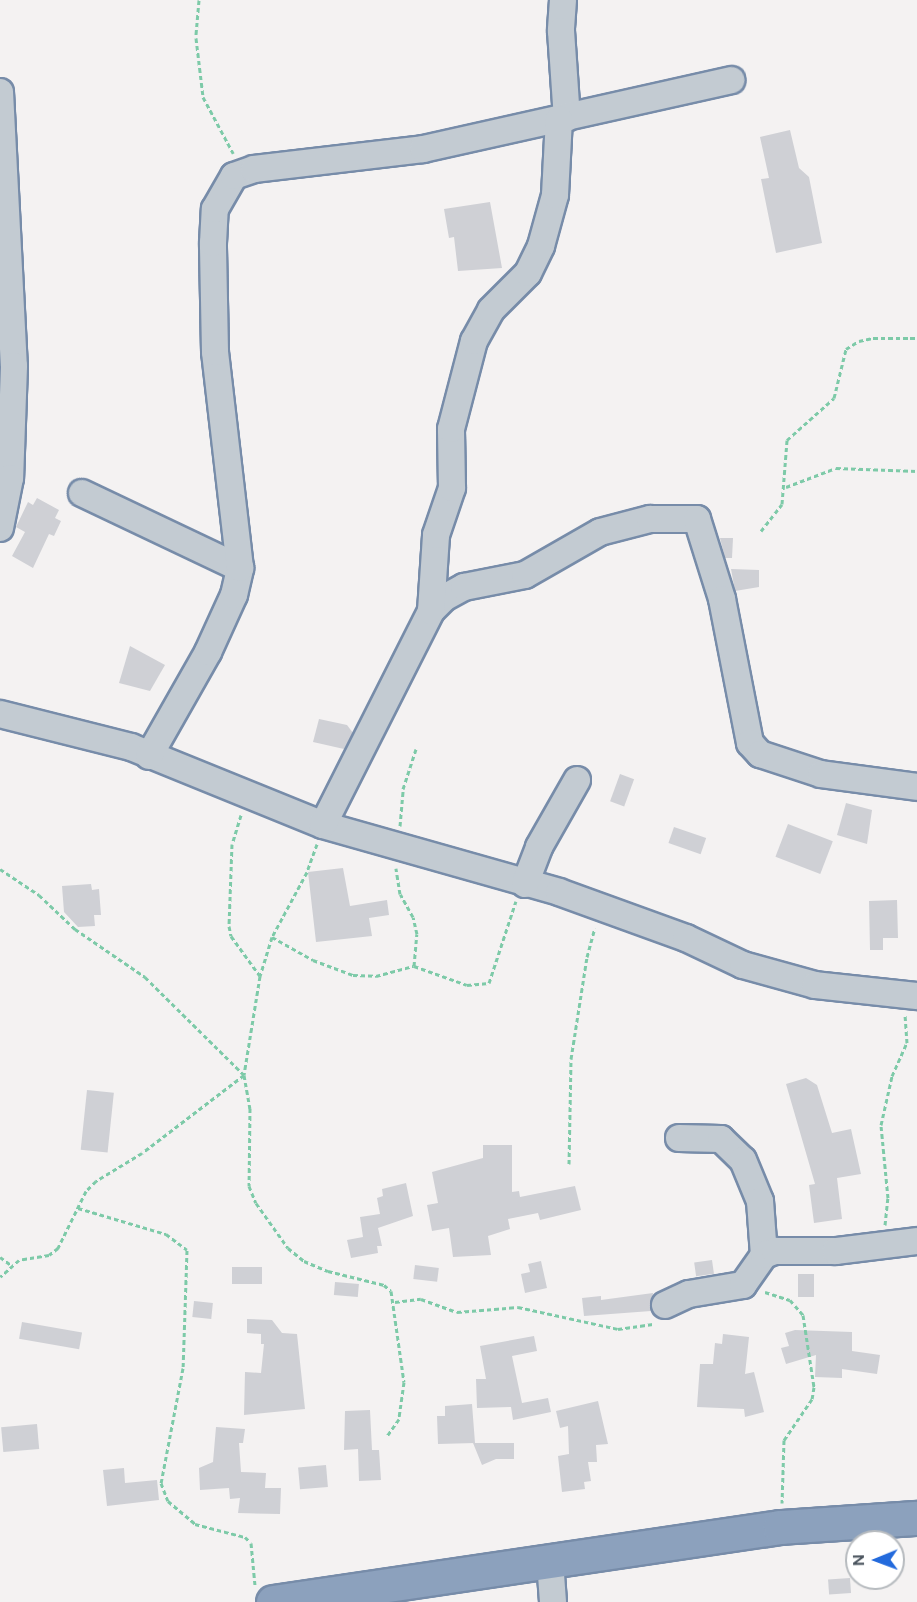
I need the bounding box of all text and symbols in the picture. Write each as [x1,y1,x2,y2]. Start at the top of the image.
north arrow [845,1530,905,1590]
text: N [848,1554,869,1566]

